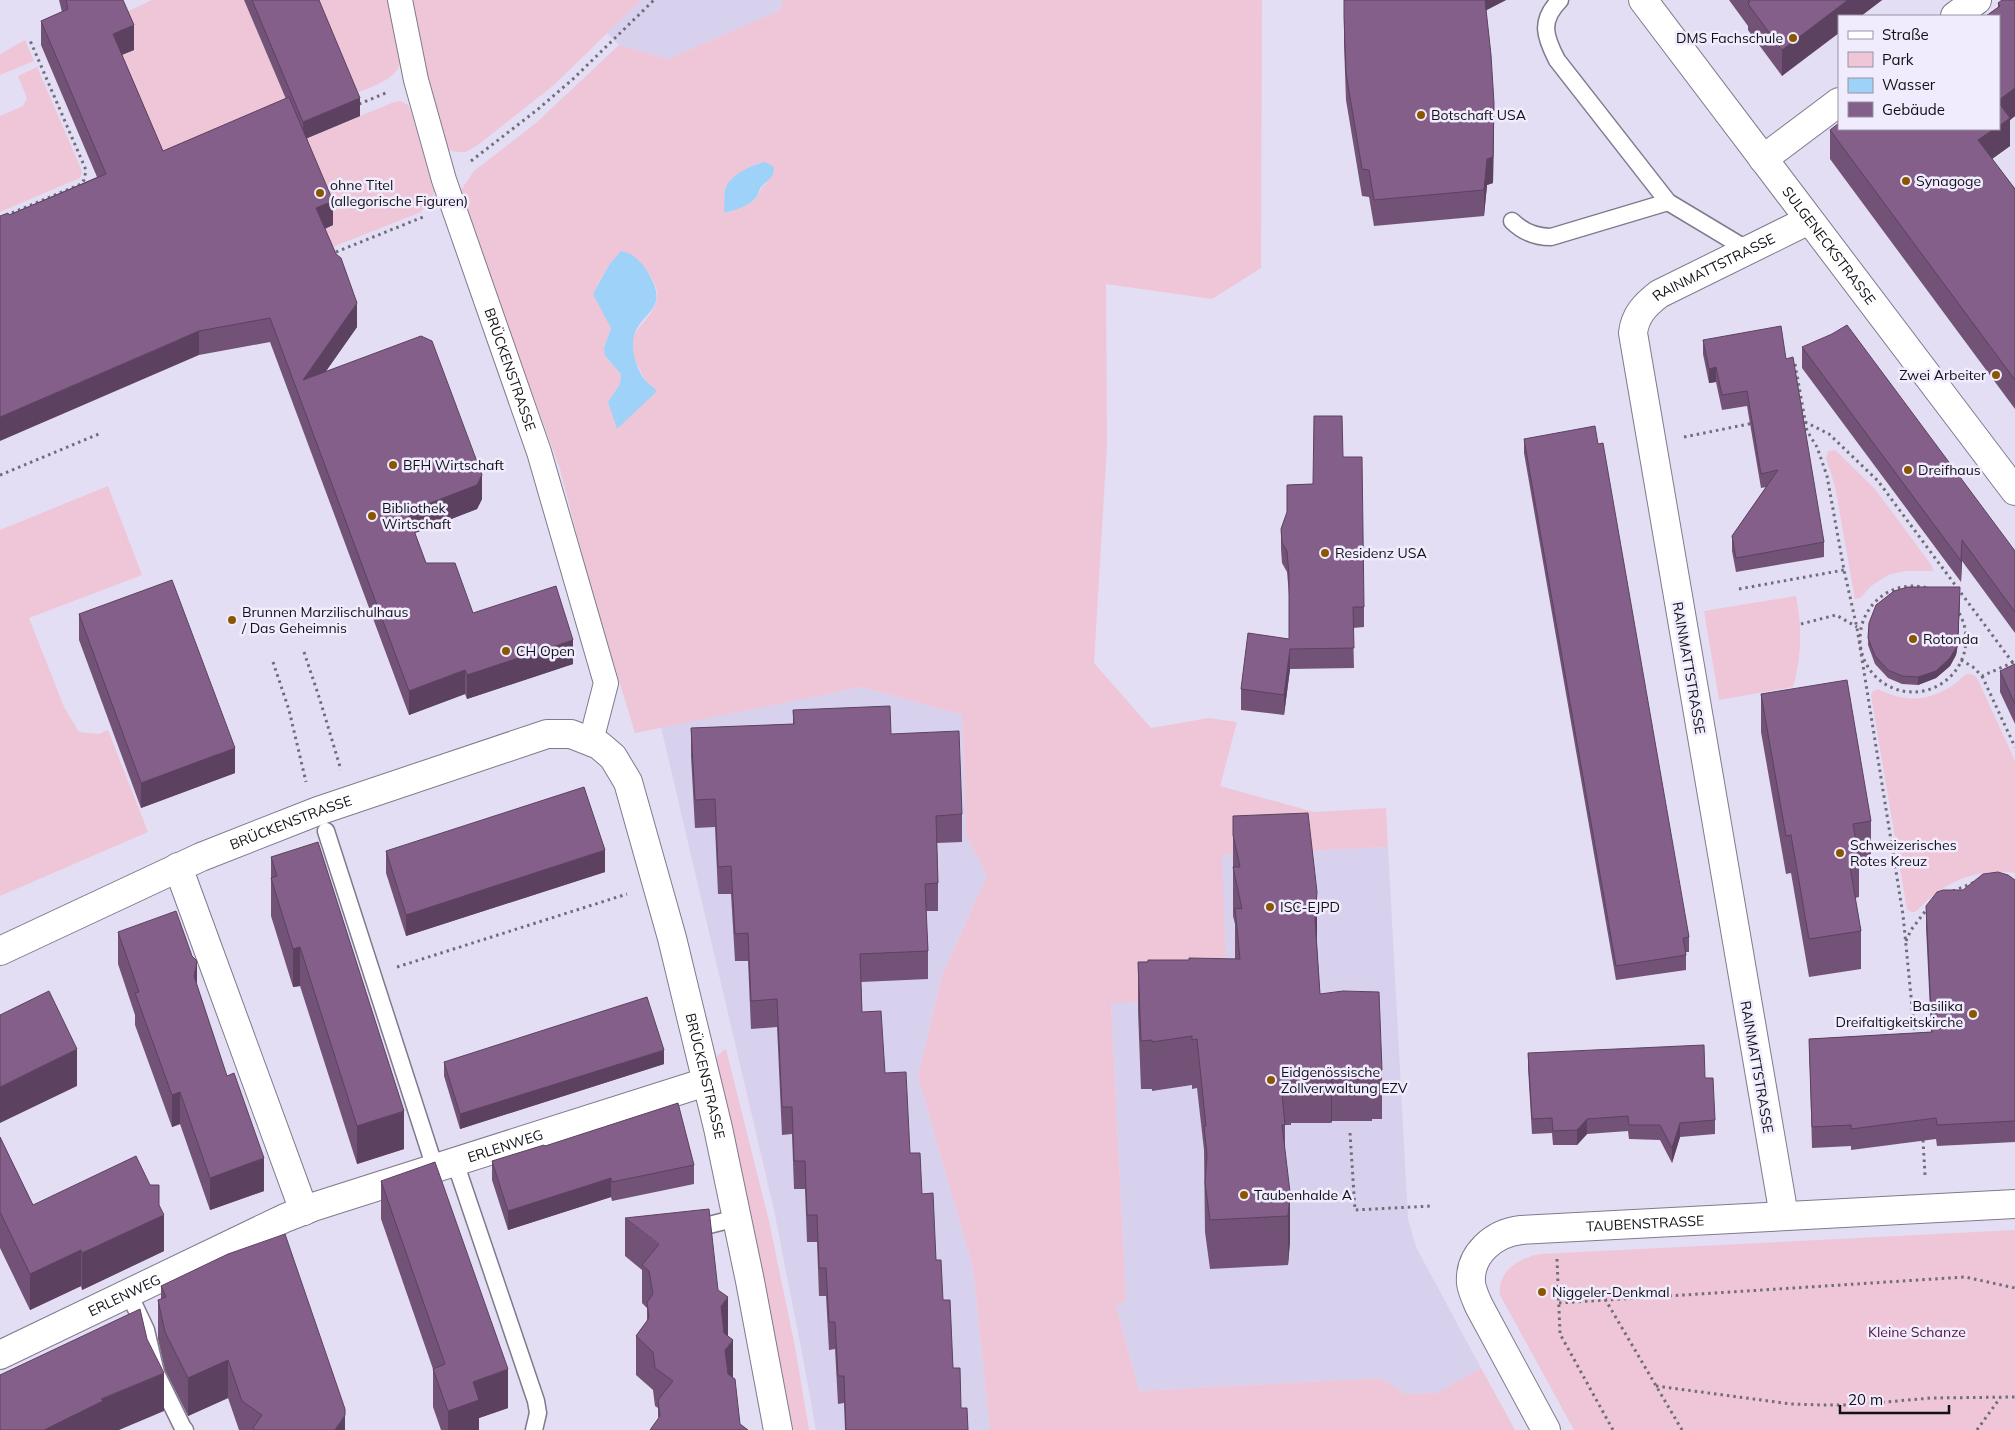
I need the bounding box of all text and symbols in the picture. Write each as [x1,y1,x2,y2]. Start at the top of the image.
legend [1838,15,2000,130]
text: Straße [1882,25,1929,44]
place label: DMS Fachschule [1676,29,1783,47]
marker: DMS Fachschule [1787,32,1799,44]
text: Park [1882,50,1914,69]
text: Wasser [1882,75,1936,94]
text: Gebäude [1882,100,1945,119]
place label: Botschaft USA [1431,106,1527,124]
marker: Botschaft USA [1415,109,1427,121]
place label: Synagoge [1916,172,1981,190]
marker: Synagoge [1900,175,1912,187]
place label: ohne Titel (allegorische Figuren) [330,176,468,210]
street label: SULGENECKSTRASSE [1778,183,1880,308]
marker: ohne Titel (allegorische Figuren) [314,187,326,199]
street label: RAINMATTSTRASSE [1648,229,1778,305]
street label: BRÜCKENSTRASSE [480,305,540,433]
place label: Zwei Arbeiter [1899,366,1987,384]
marker: Zwei Arbeiter [1990,369,2002,381]
place label: BFH Wirtschaft [403,456,504,474]
marker: BFH Wirtschaft [387,459,399,471]
place label: Dreifhaus [1918,461,1981,479]
marker: Dreifhaus [1902,464,1914,476]
place label: Bibliothek Wirtschaft [382,499,451,533]
marker: Bibliothek Wirtschaft [366,510,378,522]
place label: Residenz USA [1335,544,1427,562]
marker: Residenz USA [1319,547,1331,559]
street label: RAINMATTSTRASSE [1668,600,1710,736]
place label: Brunnen Marzilischulhaus / Das Geheimnis [241,603,409,637]
marker: Brunnen Marzilischulhaus / Das Geheimnis [226,614,238,626]
place label: Rotonda [1923,630,1978,648]
marker: Rotonda [1907,633,1919,645]
place label: CH Open [516,642,575,660]
marker: CH Open [500,645,512,657]
street label: BRÜCKENSTRASSE [227,791,354,854]
place label: Schweizerisches Rotes Kreuz [1850,836,1957,870]
marker: Schweizerisches Rotes Kreuz [1834,847,1846,859]
place label: ISC-EJPD [1280,898,1340,916]
marker: ISC-EJPD [1264,901,1276,913]
place label: Basilika Dreifaltigkeitskirche [1835,997,1963,1031]
street label: RAINMATTSTRASSE [1736,999,1778,1135]
marker: Basilika Dreifaltigkeitskirche [1967,1008,1979,1020]
street label: BRÜCKENSTRASSE [681,1011,729,1141]
place label: Eidgenössische Zollverwaltung EZV [1281,1063,1408,1097]
marker: Eidgenössische Zollverwaltung EZV [1265,1074,1277,1086]
street label: ERLENWEG [465,1125,545,1166]
place label: Taubenhalde A [1254,1186,1353,1204]
marker: Taubenhalde A [1238,1189,1250,1201]
street label: TAUBENSTRASSE [1585,1211,1705,1236]
street label: ERLENWEG [85,1270,164,1320]
place label: Niggeler-Denkmal [1552,1283,1670,1301]
marker: Niggeler-Denkmal [1536,1286,1548,1298]
park label: Kleine Schanze [1868,1323,1966,1341]
scale bar [1840,1382,1949,1414]
text: 20 m [1848,1390,1883,1409]

